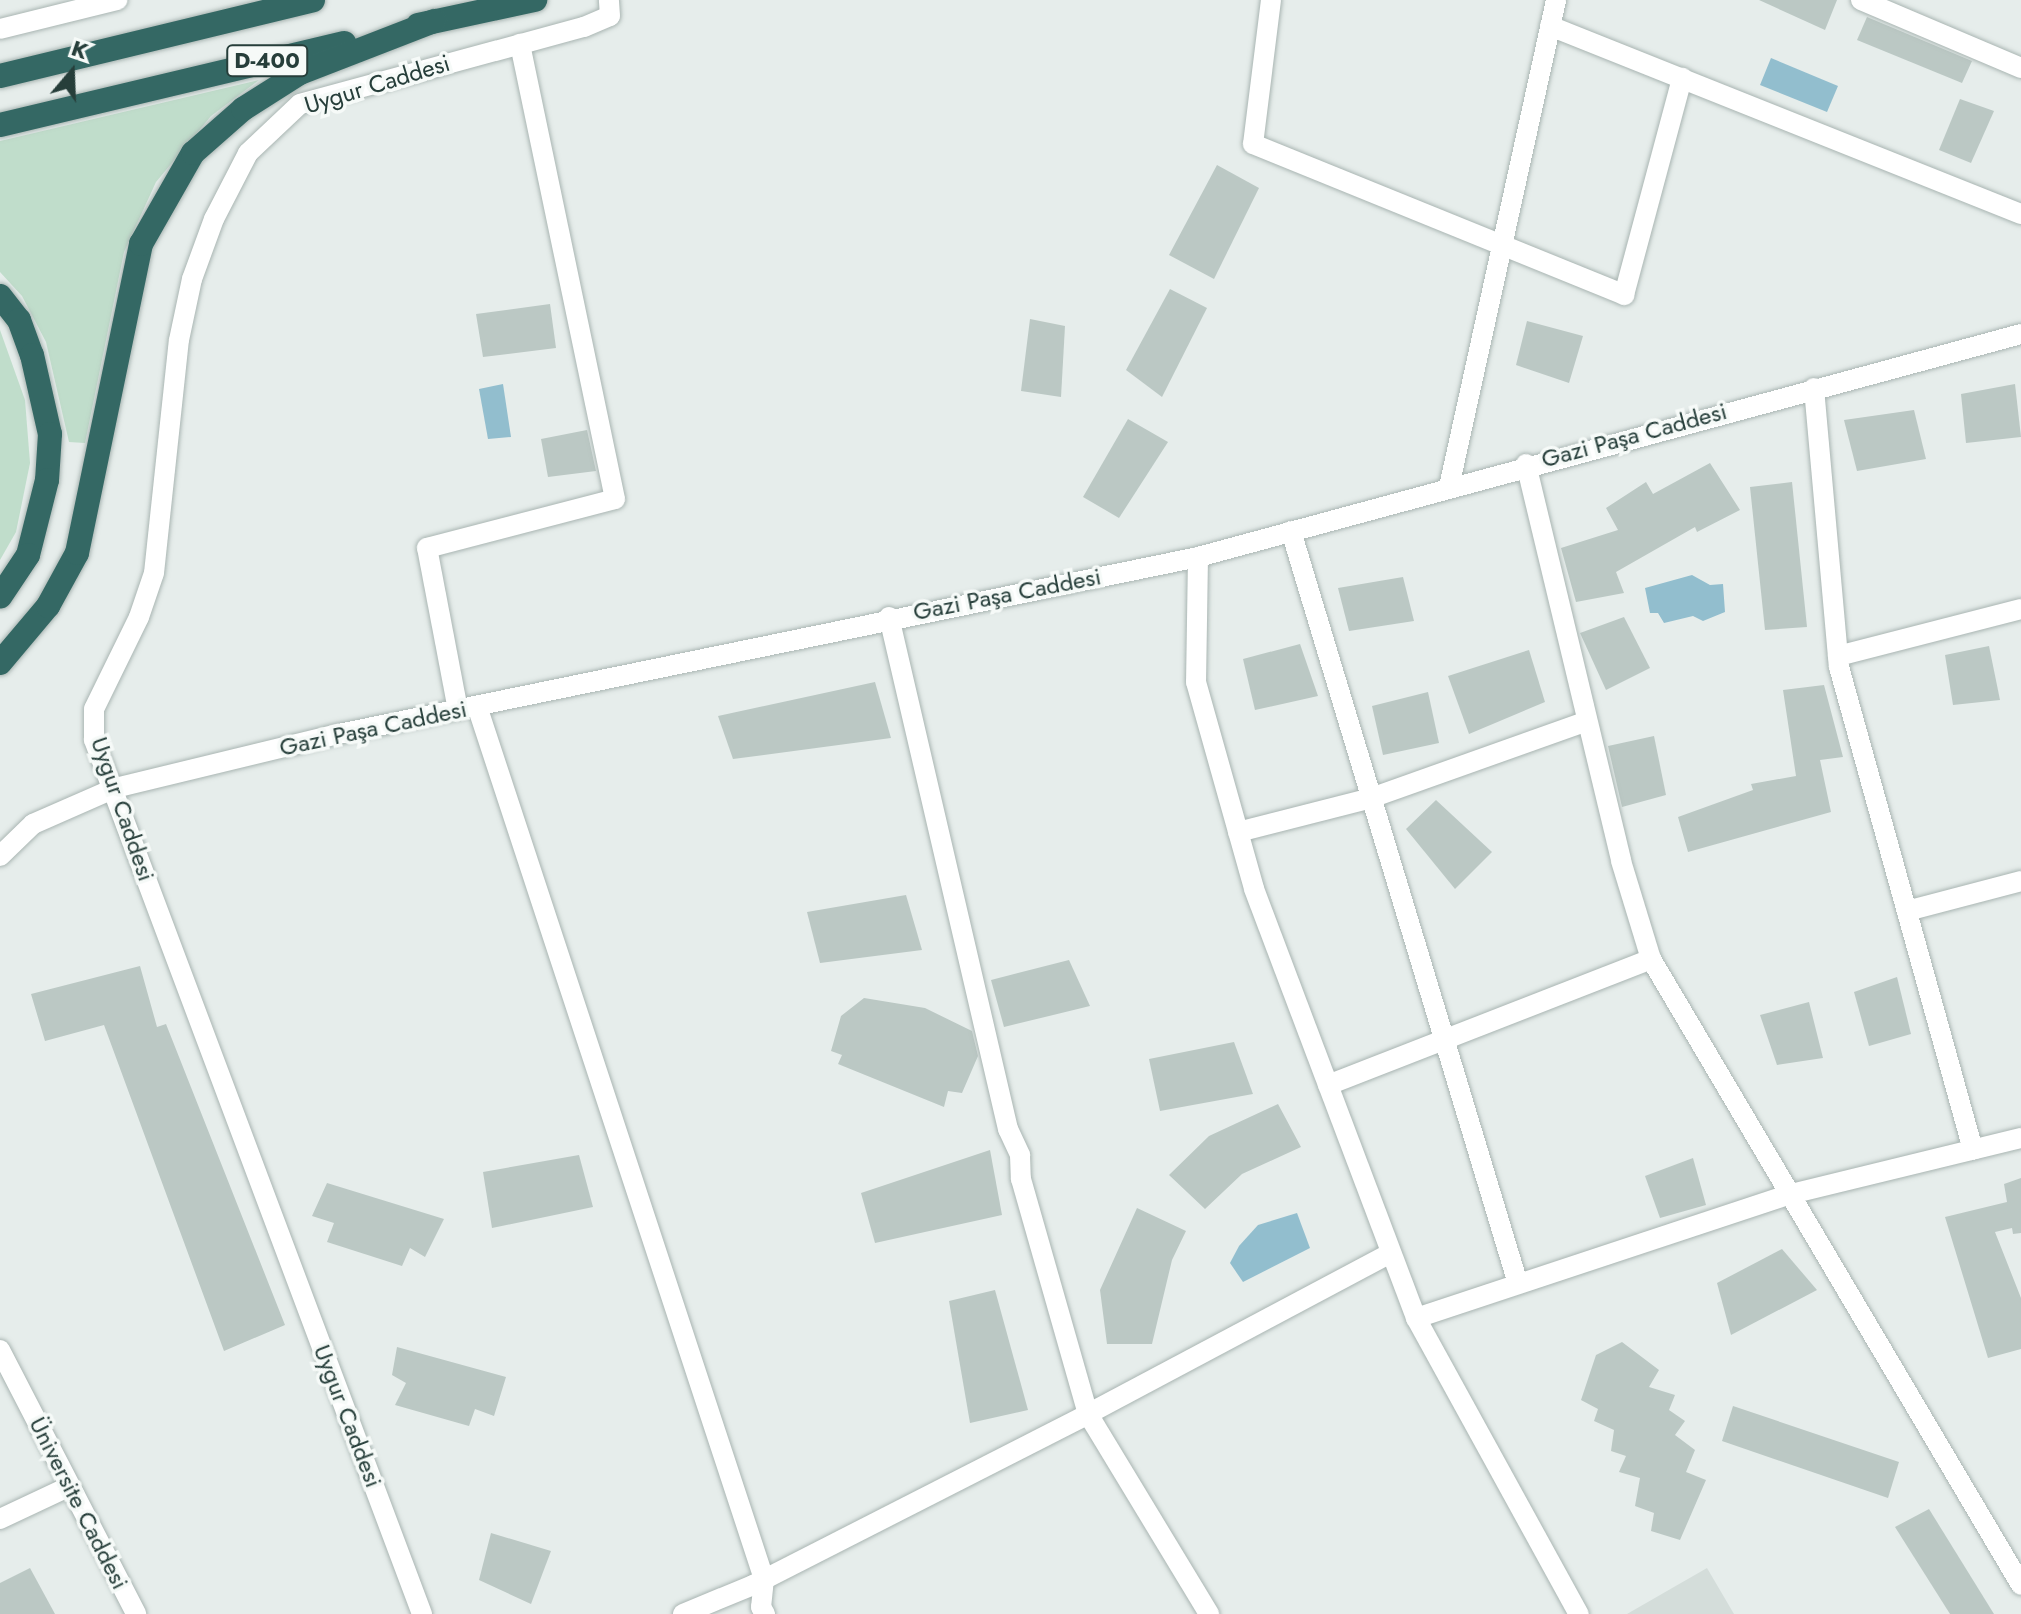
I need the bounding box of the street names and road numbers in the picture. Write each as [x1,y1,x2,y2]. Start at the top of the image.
road number: D-400 [225,43,309,79]
street label: Uygur Caddesi [301,48,453,120]
street label: Gazi Paşa Caddesi [1538,396,1730,474]
street label: Gazi Paşa Caddesi [911,562,1103,626]
street label: Gazi Paşa Caddesi [277,694,469,762]
street label: Uygur Caddesi [85,733,161,885]
street label: Uygur Caddesi [308,1341,388,1491]
street label: Üniversite Caddesi [23,1412,135,1594]

